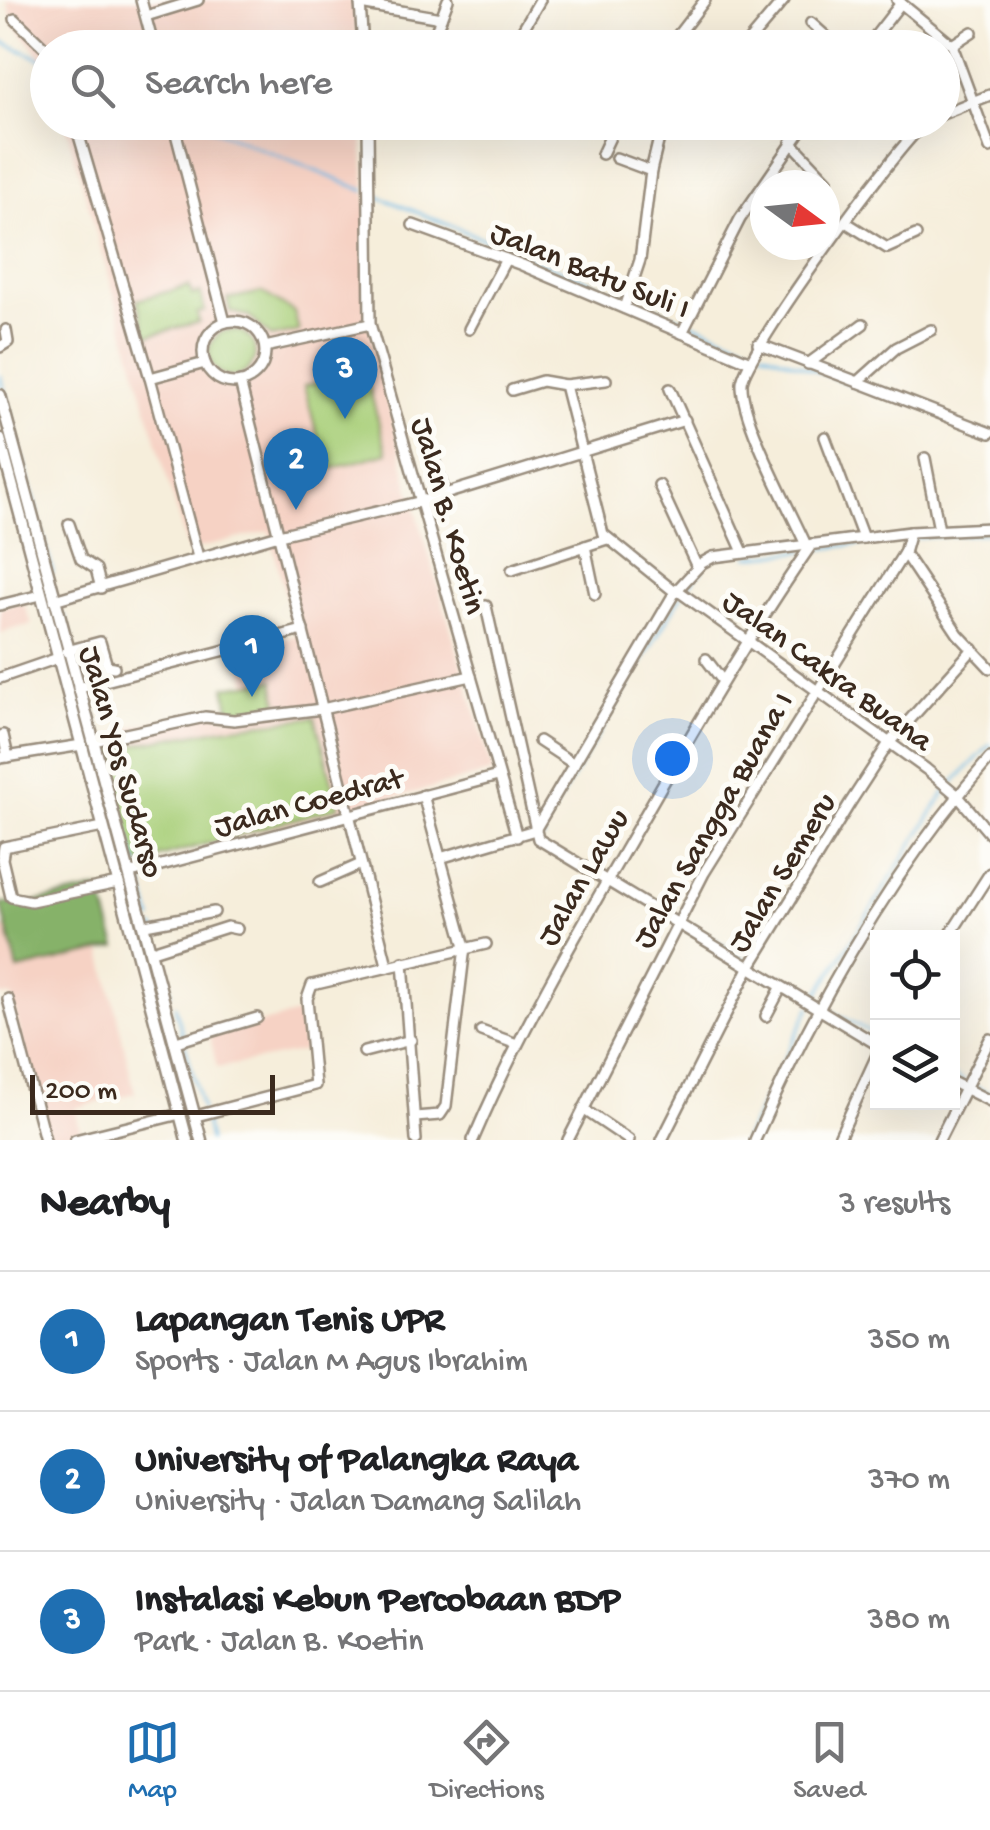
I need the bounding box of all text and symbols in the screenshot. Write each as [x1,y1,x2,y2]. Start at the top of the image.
search box [30,30,960,140]
icon: search [65,58,120,113]
text: Search here [145,63,332,107]
north arrow [750,170,840,260]
street label: Jalan Batu Suli I [484,215,694,330]
pin: 3 [312,336,378,419]
street label: Jalan B. Koetin [400,414,492,619]
pin: 2 [264,428,328,510]
street label: Jalan Cakra Buana [714,584,940,763]
pin: 1 [220,614,284,697]
street label: Jalan Yos Sudarso [68,642,170,883]
street label: Jalan Sangga Buana I [627,687,804,956]
your location [647,733,698,784]
street label: Jalan Coedrat [211,761,411,848]
street label: Jalan Semeru [722,787,847,960]
street label: Jalan Lawu [531,803,640,954]
map controls [870,930,960,1110]
button: locate [870,930,960,1020]
button: layers [870,1020,960,1110]
scale bar [30,1070,275,1114]
text: 200 m [45,1076,117,1109]
text: Nearby [40,1181,170,1230]
text: 3 results [839,1186,950,1224]
text: Lapangan Tenis UPR [135,1300,444,1344]
text: 1 [66,1322,79,1360]
text: 350 m [868,1322,950,1360]
text: Sports · Jalan M Agus Ibrahim [135,1344,528,1382]
text: University of Palangka Raya [135,1440,578,1484]
text: 2 [65,1462,80,1500]
text: 370 m [868,1462,950,1500]
text: University · Jalan Damang Salilah [135,1484,581,1522]
text: Instalasi Kebun Percobaan BDP [135,1580,620,1624]
text: 3 [64,1602,81,1640]
text: 380 m [867,1602,950,1640]
text: Park · Jalan B. Koetin [135,1624,423,1662]
tab: Map [125,1715,180,1808]
tab: Directions [430,1715,544,1808]
tab: Saved [793,1715,865,1808]

